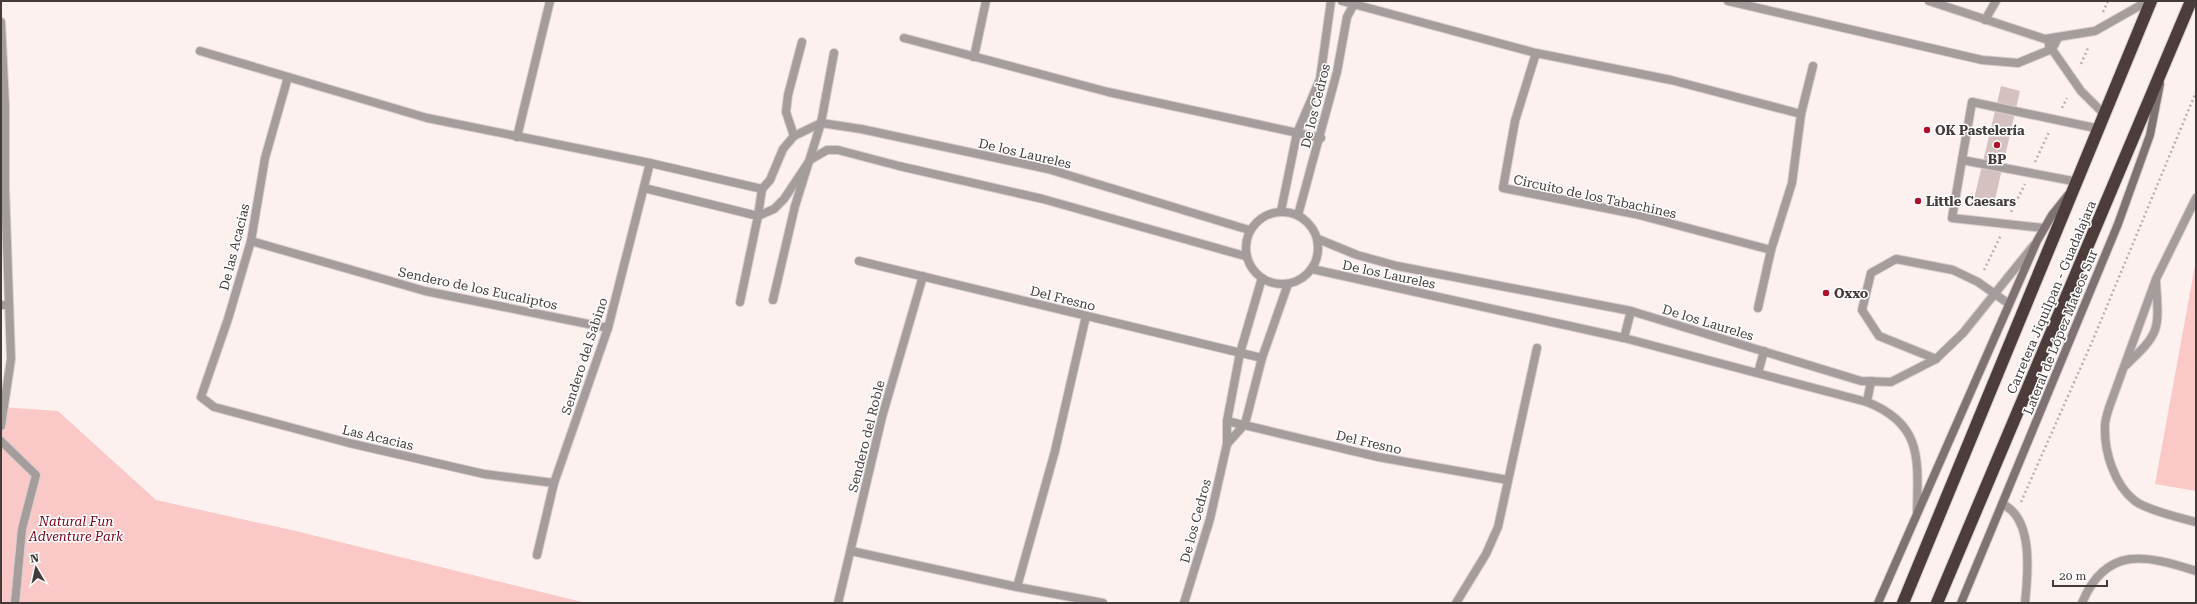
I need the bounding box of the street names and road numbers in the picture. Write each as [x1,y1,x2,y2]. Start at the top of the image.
street label: De los Cedros [1298,62,1333,150]
street label: De los Laureles [977,136,1073,171]
street label: Circuito de los Tabachines [1512,172,1678,221]
street label: Carretera Jiquilpan - Guadalajara [2004,198,2099,396]
street label: De las Acacias [216,202,253,292]
street label: Lateral de López Mateos Sur [2020,247,2101,417]
street label: De los Laureles [1341,257,1437,292]
street label: Sendero de los Eucaliptos [397,264,559,313]
street label: Del Fresno [1029,283,1097,314]
street label: Sendero del Sabino [558,296,611,417]
street label: De los Laureles [1660,301,1755,344]
street label: Sendero del Roble [845,379,888,494]
street label: Las Acacias [341,422,415,453]
street label: Del Fresno [1335,428,1403,457]
street label: De los Cedros [1177,478,1214,565]

